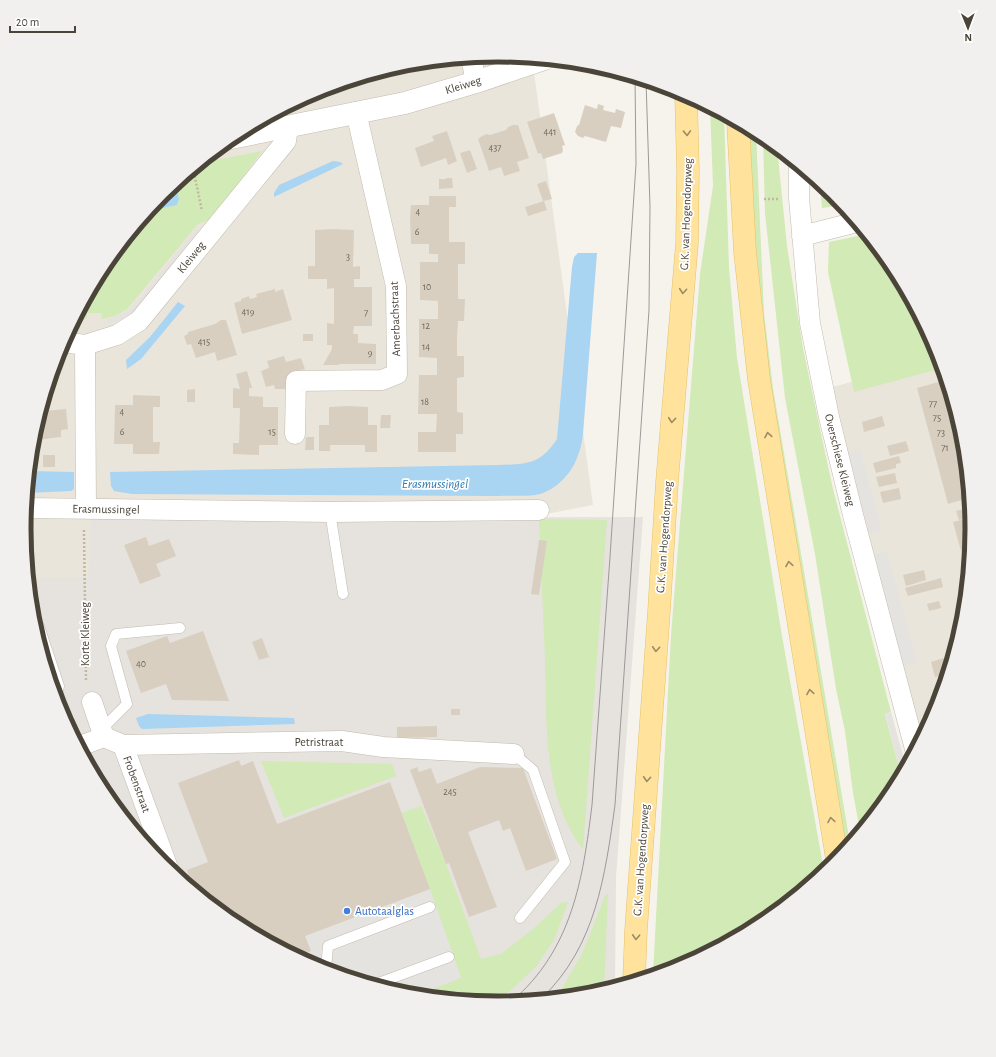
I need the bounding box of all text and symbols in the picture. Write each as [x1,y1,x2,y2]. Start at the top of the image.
scale bar [10,8,75,34]
north arrow [948,8,988,48]
text: 20 m [16,16,39,28]
text: N [964,32,972,43]
street label: Kleiweg [443,74,483,96]
house number: 441 [543,127,557,137]
one-way arrow [683,130,691,136]
house number: 437 [488,143,502,153]
street label: G.K. van Hogendorpweg [678,158,694,270]
house number: 4 [416,207,421,217]
house number: 6 [415,227,420,237]
street label: Kleiweg [175,239,207,275]
house number: 3 [346,252,350,262]
street label: Amerbachstraat [388,281,402,357]
house number: 10 [423,282,431,292]
one-way arrow [679,288,688,294]
house number: 419 [242,307,255,317]
house number: 7 [364,308,368,318]
house number: 12 [422,321,430,331]
house number: 415 [198,337,210,347]
house number: 14 [422,342,430,352]
house number: 9 [368,348,373,358]
house number: 18 [421,397,429,407]
house number: 77 [929,399,937,409]
house number: 4 [120,407,125,417]
street label: Overschiese Kleiweg [823,413,857,508]
house number: 75 [933,413,941,423]
one-way arrow [668,417,677,423]
house number: 6 [120,427,125,437]
house number: 15 [268,427,276,437]
house number: 73 [937,428,945,438]
one-way arrow [764,432,773,438]
house number: 71 [941,443,949,453]
water label: Erasmussingel [402,478,468,491]
street label: G.K. van Hogendorpweg [654,481,674,593]
street label: Erasmussingel [72,502,140,516]
one-way arrow [785,561,794,567]
street label: Korte Kleiweg [79,602,91,666]
one-way arrow [652,646,661,652]
house number: 40 [136,659,146,669]
one-way arrow [806,689,815,695]
street label: Petristraat [295,736,344,748]
street label: Frobenstraat [121,754,153,814]
one-way arrow [643,776,652,782]
house number: 245 [443,787,457,797]
street label: G.K. van Hogendorpweg [631,804,651,916]
one-way arrow [827,817,836,823]
place label: Autotaalglas [355,905,414,917]
marker: Autotaalglas [342,906,352,916]
one-way arrow [632,934,640,940]

